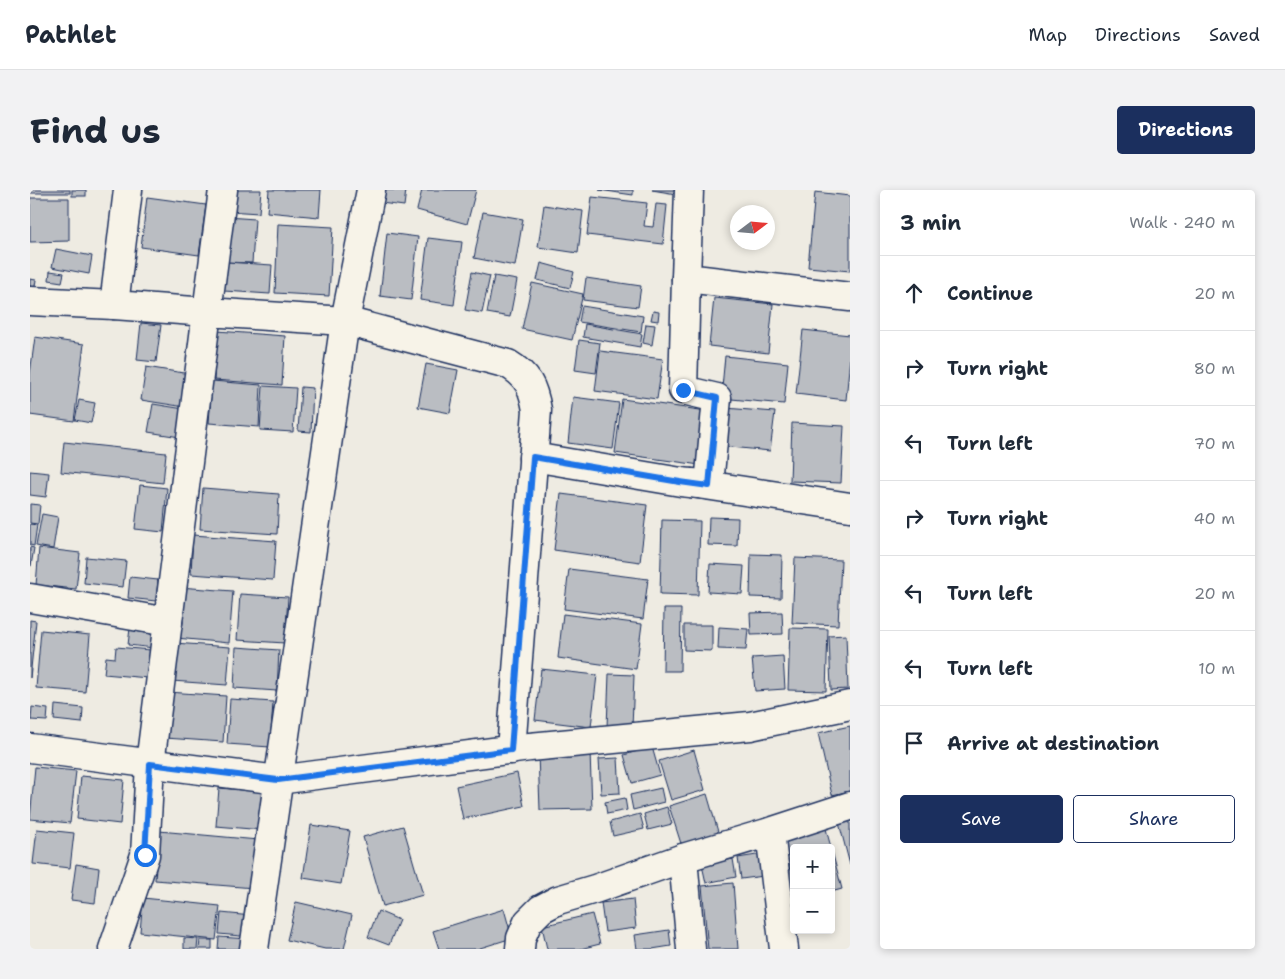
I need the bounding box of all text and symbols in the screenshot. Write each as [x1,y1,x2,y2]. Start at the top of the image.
text: Pathlet [25,19,116,51]
text: Map [1029,23,1067,47]
text: Directions [1095,23,1181,47]
text: Saved [1209,23,1260,47]
button: Directions [1117,106,1255,154]
text: Find us [30,107,161,154]
north arrow [730,205,775,250]
text: 3 min [900,209,961,237]
text: Walk · 240 m [1129,212,1235,233]
icon: ahead [900,279,928,307]
text: Continue [947,281,1033,306]
text: 20 m [1194,283,1235,304]
icon: right [900,354,928,382]
text: Turn right [947,356,1048,381]
text: 80 m [1194,358,1235,379]
route end [672,379,695,402]
icon: left [900,429,928,457]
text: Turn left [947,431,1033,456]
text: 70 m [1194,433,1235,454]
icon: right [900,504,928,532]
text: Turn right [947,506,1048,531]
text: 40 m [1193,508,1235,529]
icon: left [900,579,928,607]
text: Turn left [947,581,1033,606]
text: 20 m [1194,583,1235,604]
icon: left [900,654,928,682]
text: Turn left [947,656,1033,681]
text: 10 m [1198,658,1235,679]
icon: arrive [900,729,928,757]
text: Arrive at destination [947,731,1159,756]
button: Save [900,795,1063,843]
button: Share [1073,795,1235,843]
route start [134,844,157,867]
map controls [790,844,835,934]
button: + [790,844,835,889]
button: − [790,889,835,934]

